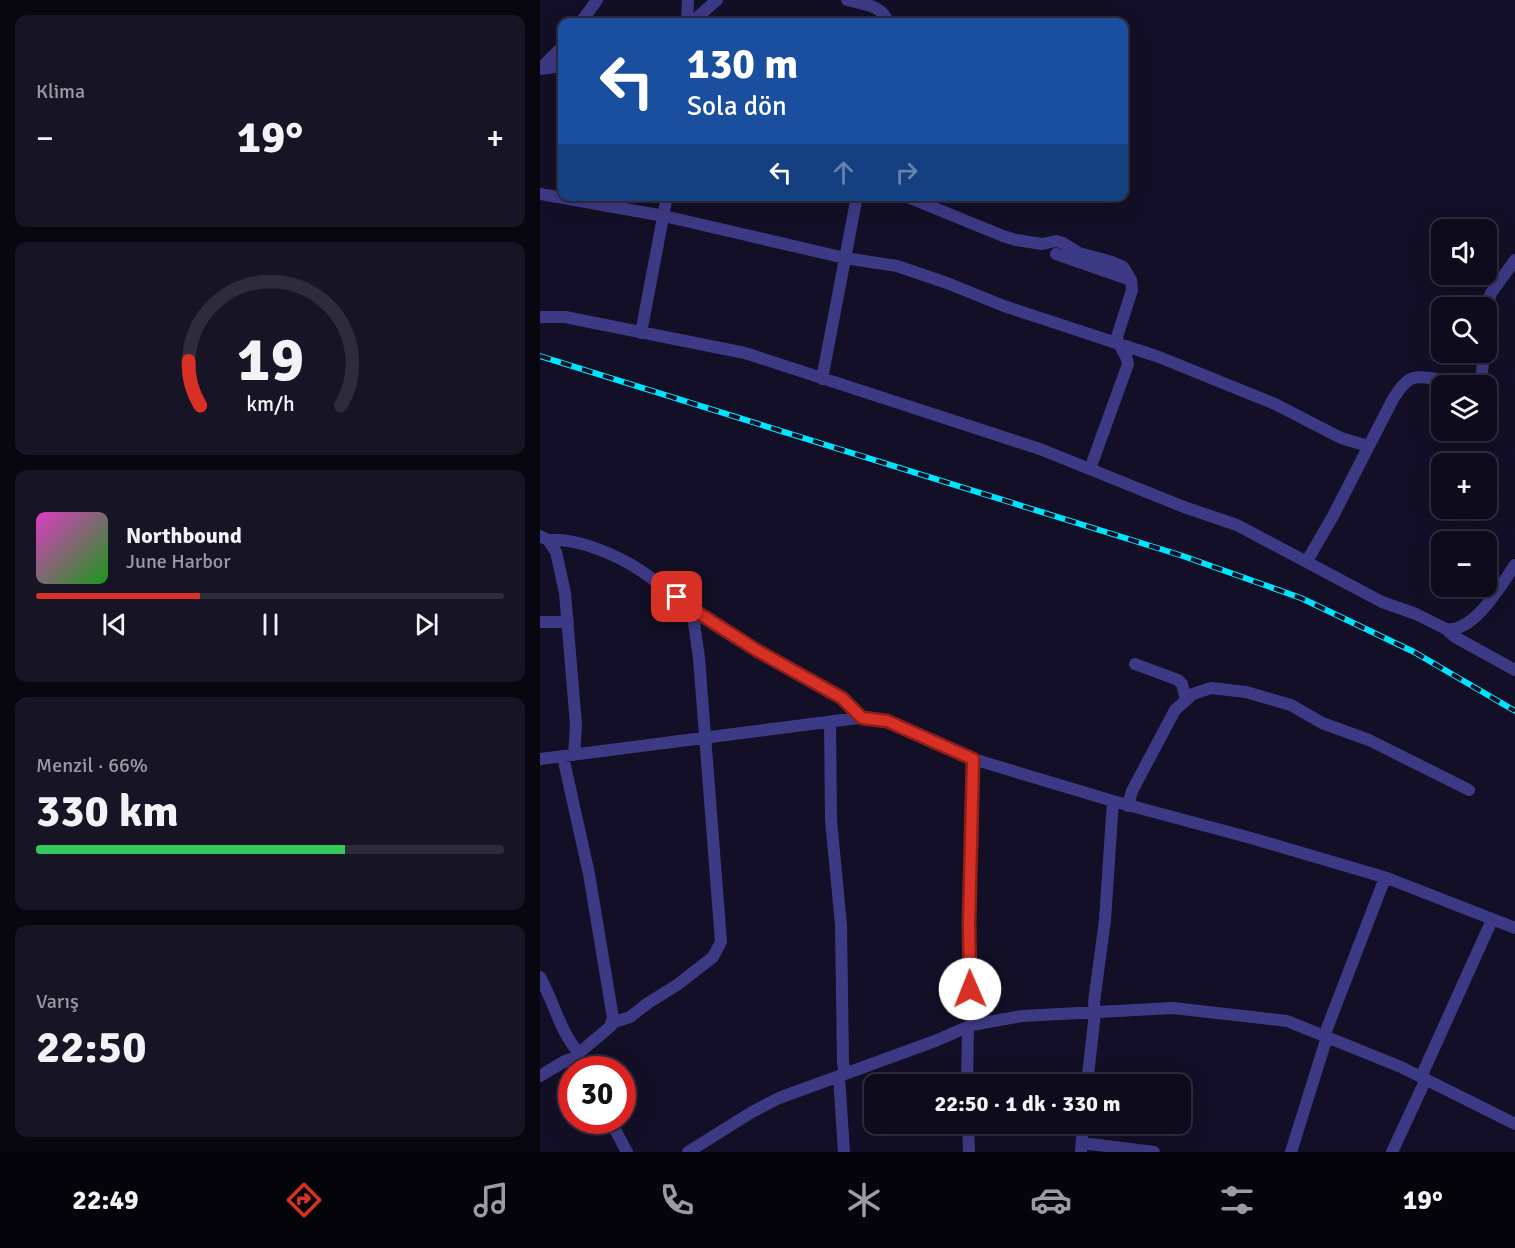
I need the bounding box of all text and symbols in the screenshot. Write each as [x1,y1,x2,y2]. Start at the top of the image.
text: 130 m [687,39,798,90]
icon: left [588,42,666,120]
text: Klima [36,79,85,104]
text: Sola dön [687,90,787,123]
text: 19° [237,110,303,165]
text: − [36,118,54,159]
text: + [486,118,504,159]
icon: left [764,156,797,189]
icon: ahead [827,156,860,189]
icon: right [890,156,923,189]
map controls [1431,219,1497,597]
button: sound [1431,219,1497,285]
button: search [1431,297,1497,363]
text: 19 [236,321,304,398]
button: layers [1431,375,1497,441]
text: km/h [246,391,294,417]
button: + [1431,453,1497,519]
text: Northbound [126,522,242,549]
button: − [1431,531,1497,597]
text: June Harbor [126,549,231,574]
pin [651,571,702,622]
icon: arrive [660,580,693,613]
icon: previous [98,608,131,641]
icon: pause [254,608,287,641]
icon: next [410,608,443,641]
text: Menzil · 66% [36,753,148,778]
text: 330 km [36,784,179,839]
position arrow [938,957,1002,1021]
text: Varış [36,989,79,1014]
text: 22:50 [36,1020,146,1075]
speed limit sign: 30 [558,1056,636,1134]
text: 22:50 · 1 dk · 330 m [934,1090,1121,1117]
icon: directions [283,1179,325,1221]
icon: music [470,1179,512,1221]
icon: phone [656,1179,698,1221]
icon: climate [843,1179,885,1221]
icon: car [1030,1179,1072,1221]
icon: filters [1216,1179,1258,1221]
text: 22:49 [72,1184,139,1217]
text: 19° [1403,1184,1443,1217]

